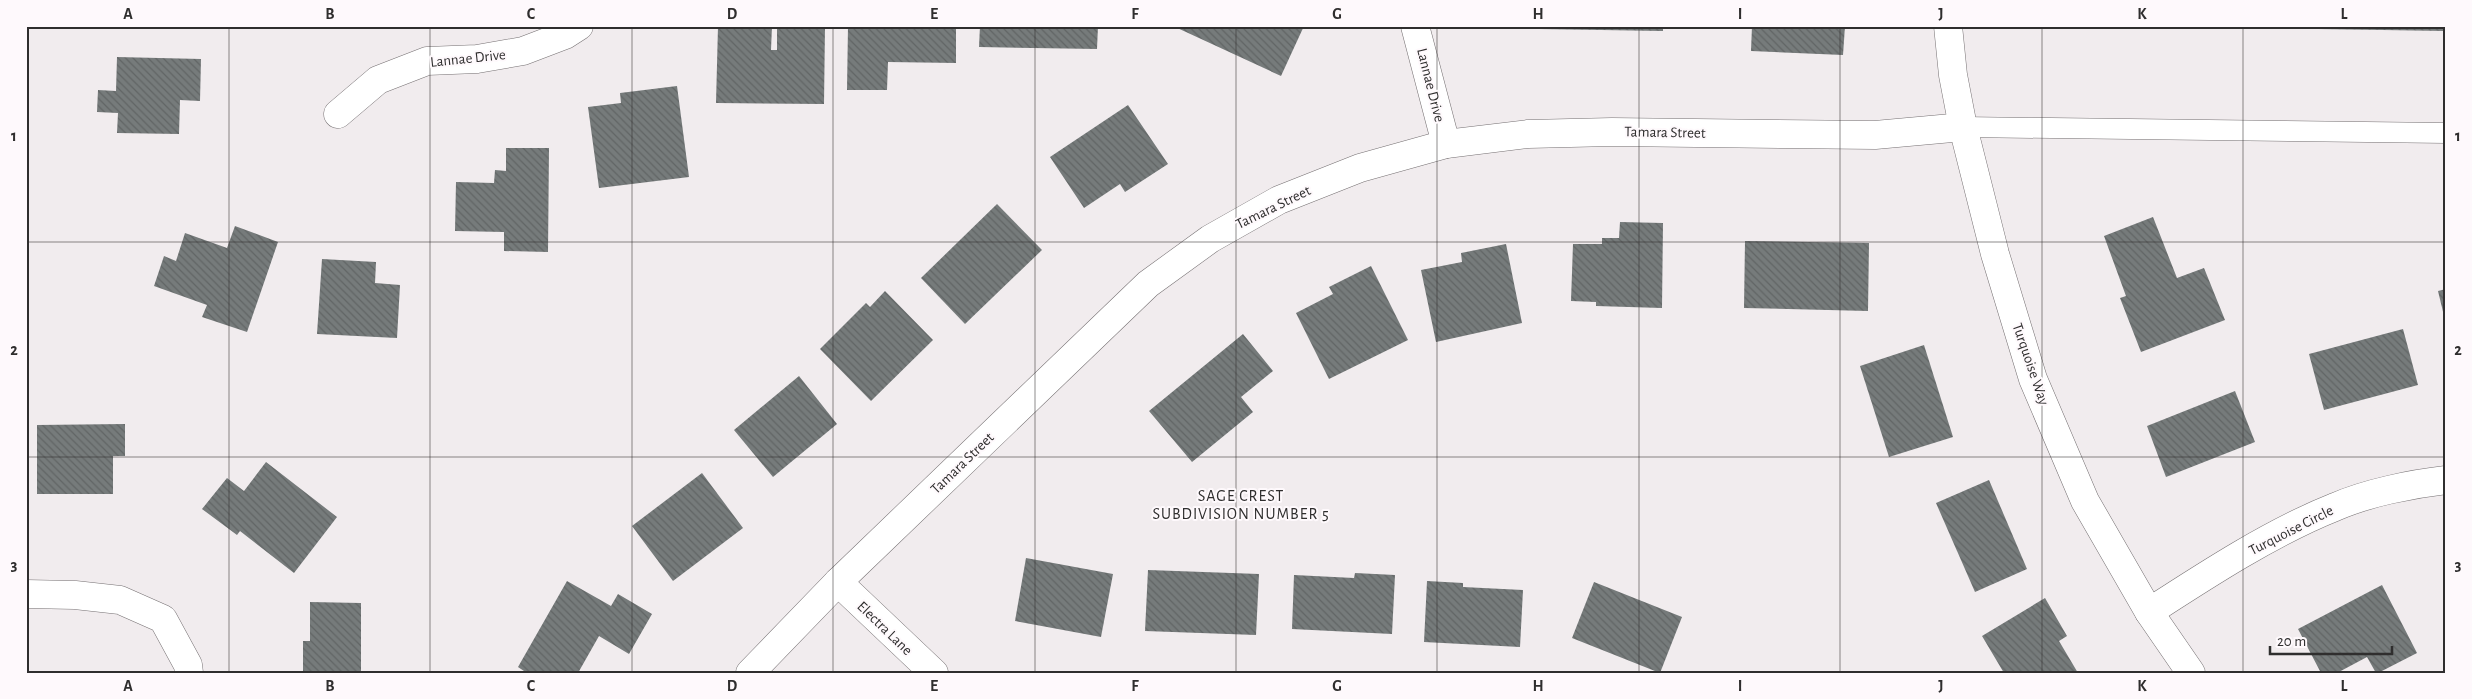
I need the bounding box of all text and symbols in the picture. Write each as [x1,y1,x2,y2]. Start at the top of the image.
text: A [123,6,133,22]
text: B [325,6,335,22]
text: C [527,6,536,22]
text: D [727,6,738,22]
text: E [930,6,938,22]
text: F [1131,6,1139,22]
text: G [1332,6,1342,22]
text: H [1532,6,1544,22]
text: I [1738,6,1742,22]
text: J [1938,6,1944,22]
text: K [2137,6,2147,22]
text: L [2341,6,2348,22]
street label: Lannae Drive [430,47,507,70]
street label: Lannae Drive [1414,47,1447,124]
street label: Tamara Street [1624,124,1706,141]
text: 1 [11,128,17,144]
text: 1 [2455,128,2461,144]
street label: Tamara Street [1233,183,1313,232]
street label: Turquoise Way [2010,321,2052,408]
text: 2 [10,342,18,358]
text: 2 [2454,342,2462,358]
street label: Tamara Street [928,430,997,497]
district label: SAGE CREST SUBDIVISION NUMBER 5 [1152,488,1330,522]
street label: Turquoise Circle [2247,503,2336,558]
text: 3 [11,557,18,573]
text: 3 [2455,557,2462,573]
street label: Electra Lane [854,599,915,658]
scale bar [2270,624,2392,656]
text: 20 m [2277,634,2306,649]
text: A [123,678,133,694]
text: B [325,678,335,694]
text: C [527,678,536,694]
text: D [727,678,738,694]
text: E [930,678,938,694]
text: F [1131,678,1139,694]
text: G [1332,678,1342,694]
text: H [1532,678,1544,694]
text: I [1738,678,1742,694]
text: J [1938,678,1944,694]
text: K [2137,678,2147,694]
text: L [2341,678,2348,694]

